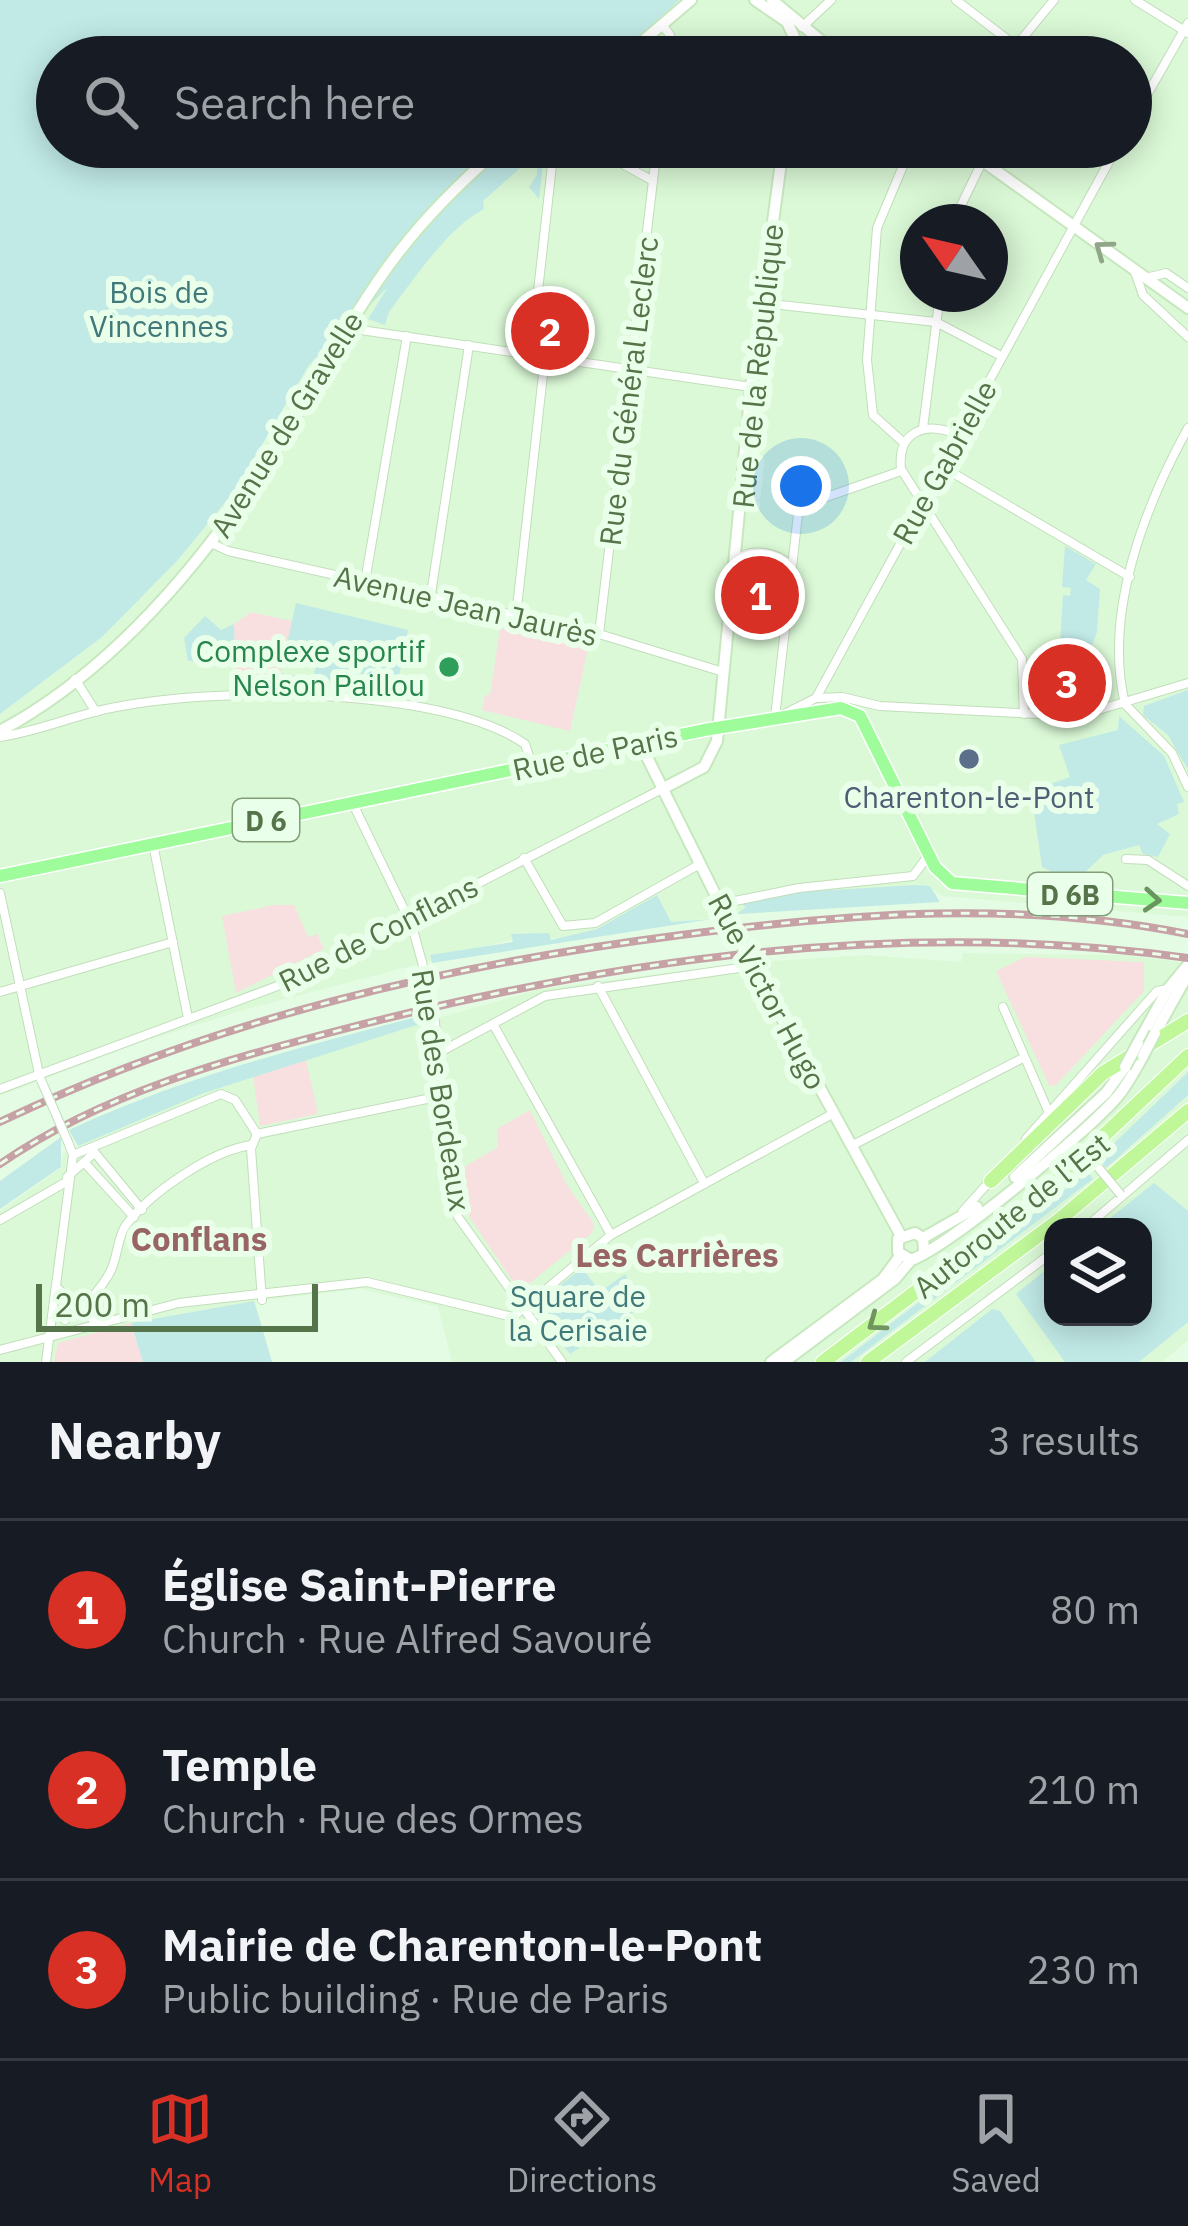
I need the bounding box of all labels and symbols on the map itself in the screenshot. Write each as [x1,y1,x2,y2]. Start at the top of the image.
north arrow [900,204,1008,312]
street label: Rue de la République [723,222,791,510]
street label: Rue du Général Leclerc [590,234,666,548]
one-way arrow [1094,241,1116,263]
park label: Bois de Vincennes [89,272,229,345]
pin: 2 [511,286,589,376]
street label: Avenue de Gravelle [201,304,371,544]
street label: Rue Gabrielle [883,373,1005,551]
your location [771,456,831,516]
pin: 1 [721,550,799,640]
street label: Avenue Jean Jaurès [330,556,602,654]
place label: Complexe sportif Nelson Paillou [196,631,425,704]
pin: 3 [1028,638,1106,728]
marker: Complexe sportif Nelson Paillou [436,654,462,680]
street label: Rue de Paris [509,715,681,789]
marker: Charenton-le-Pont [956,746,982,772]
place label: Charenton-le-Pont [843,777,1095,816]
road number: D 6 [233,799,299,841]
street label: Rue de Conflans [272,866,484,1000]
road number: D 6B [1028,873,1112,915]
street label: Rue Victor Hugo [700,886,836,1096]
one-way arrow [1143,887,1162,913]
street label: Rue des Bordeaux [404,966,480,1214]
street label: Autoroute de l’Est [905,1124,1117,1306]
district label: Conflans [131,1217,267,1260]
district label: Les Carrières [575,1233,779,1276]
park label: Square de la Cerisaie [508,1276,648,1349]
scale bar [36,1278,318,1331]
one-way arrow [868,1308,889,1330]

